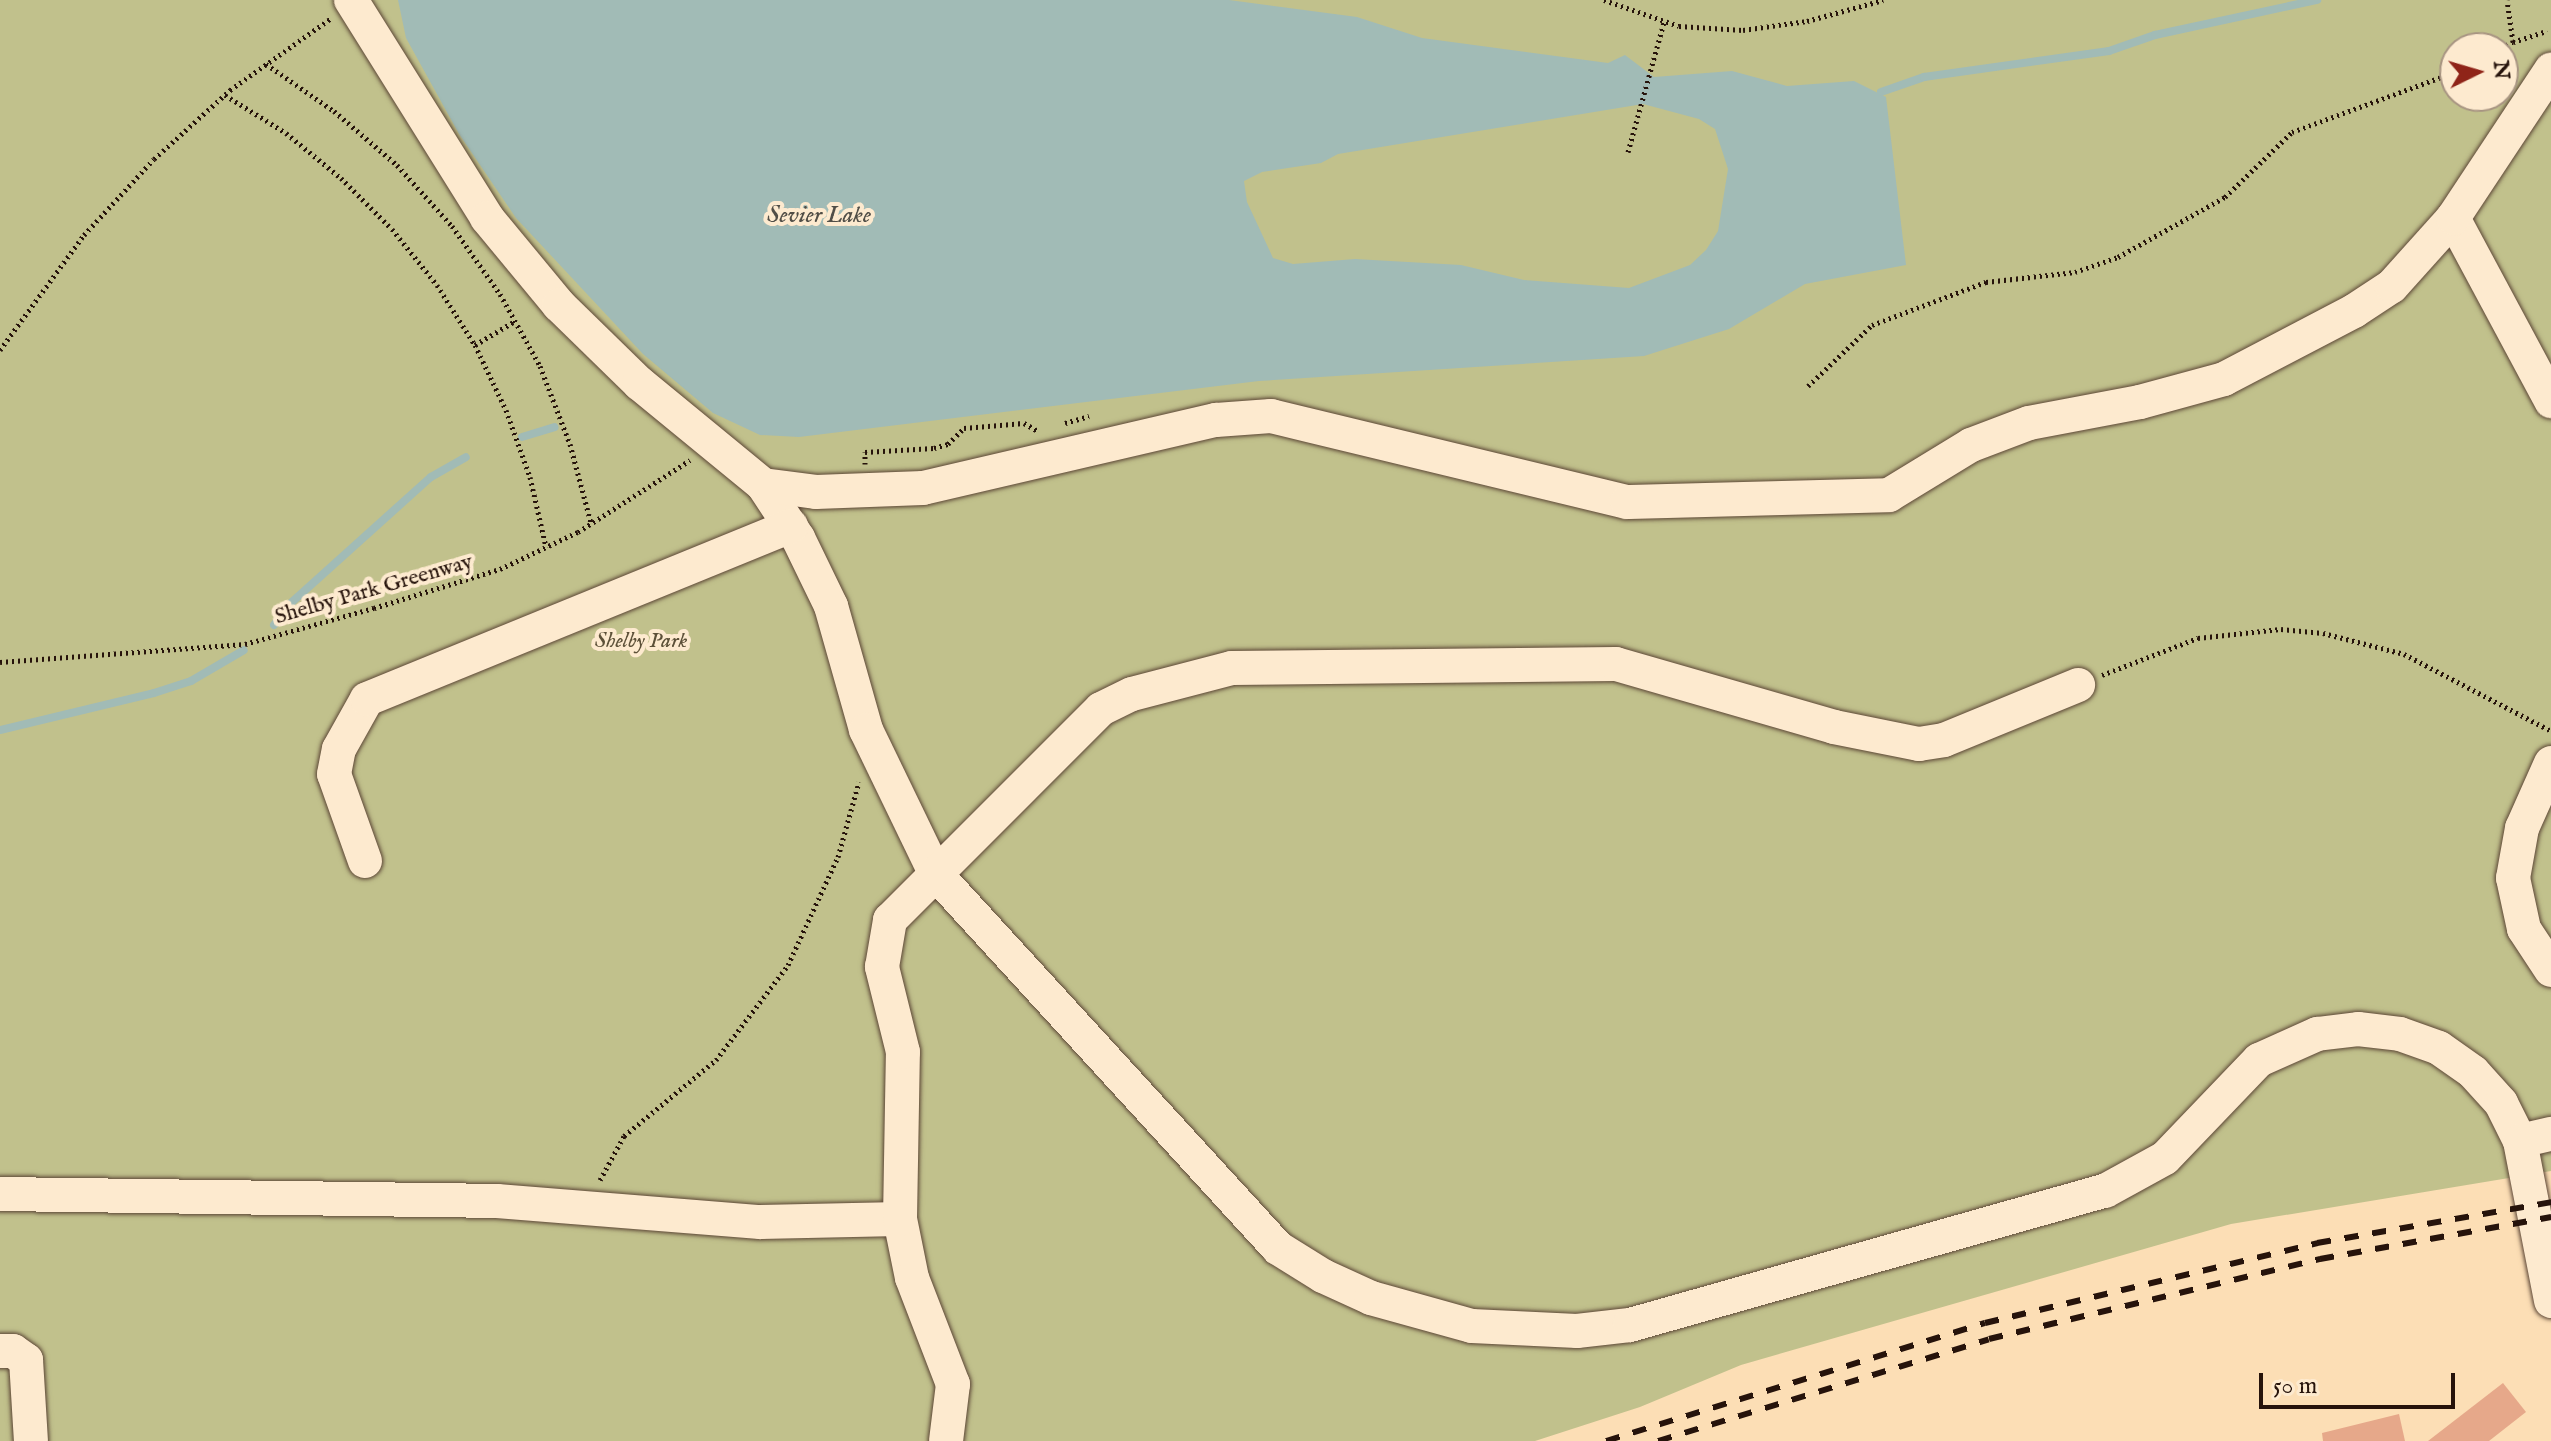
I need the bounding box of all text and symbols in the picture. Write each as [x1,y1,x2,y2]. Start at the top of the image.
north arrow [2439,32,2519,112]
text: N [2486,59,2516,81]
water label: Sevier Lake [767,202,871,230]
street label: Shelby Park Greenway [272,549,476,631]
park label: Shelby Park [595,629,687,655]
scale bar [2263,1357,2459,1407]
text: 50 m [2273,1371,2317,1402]

